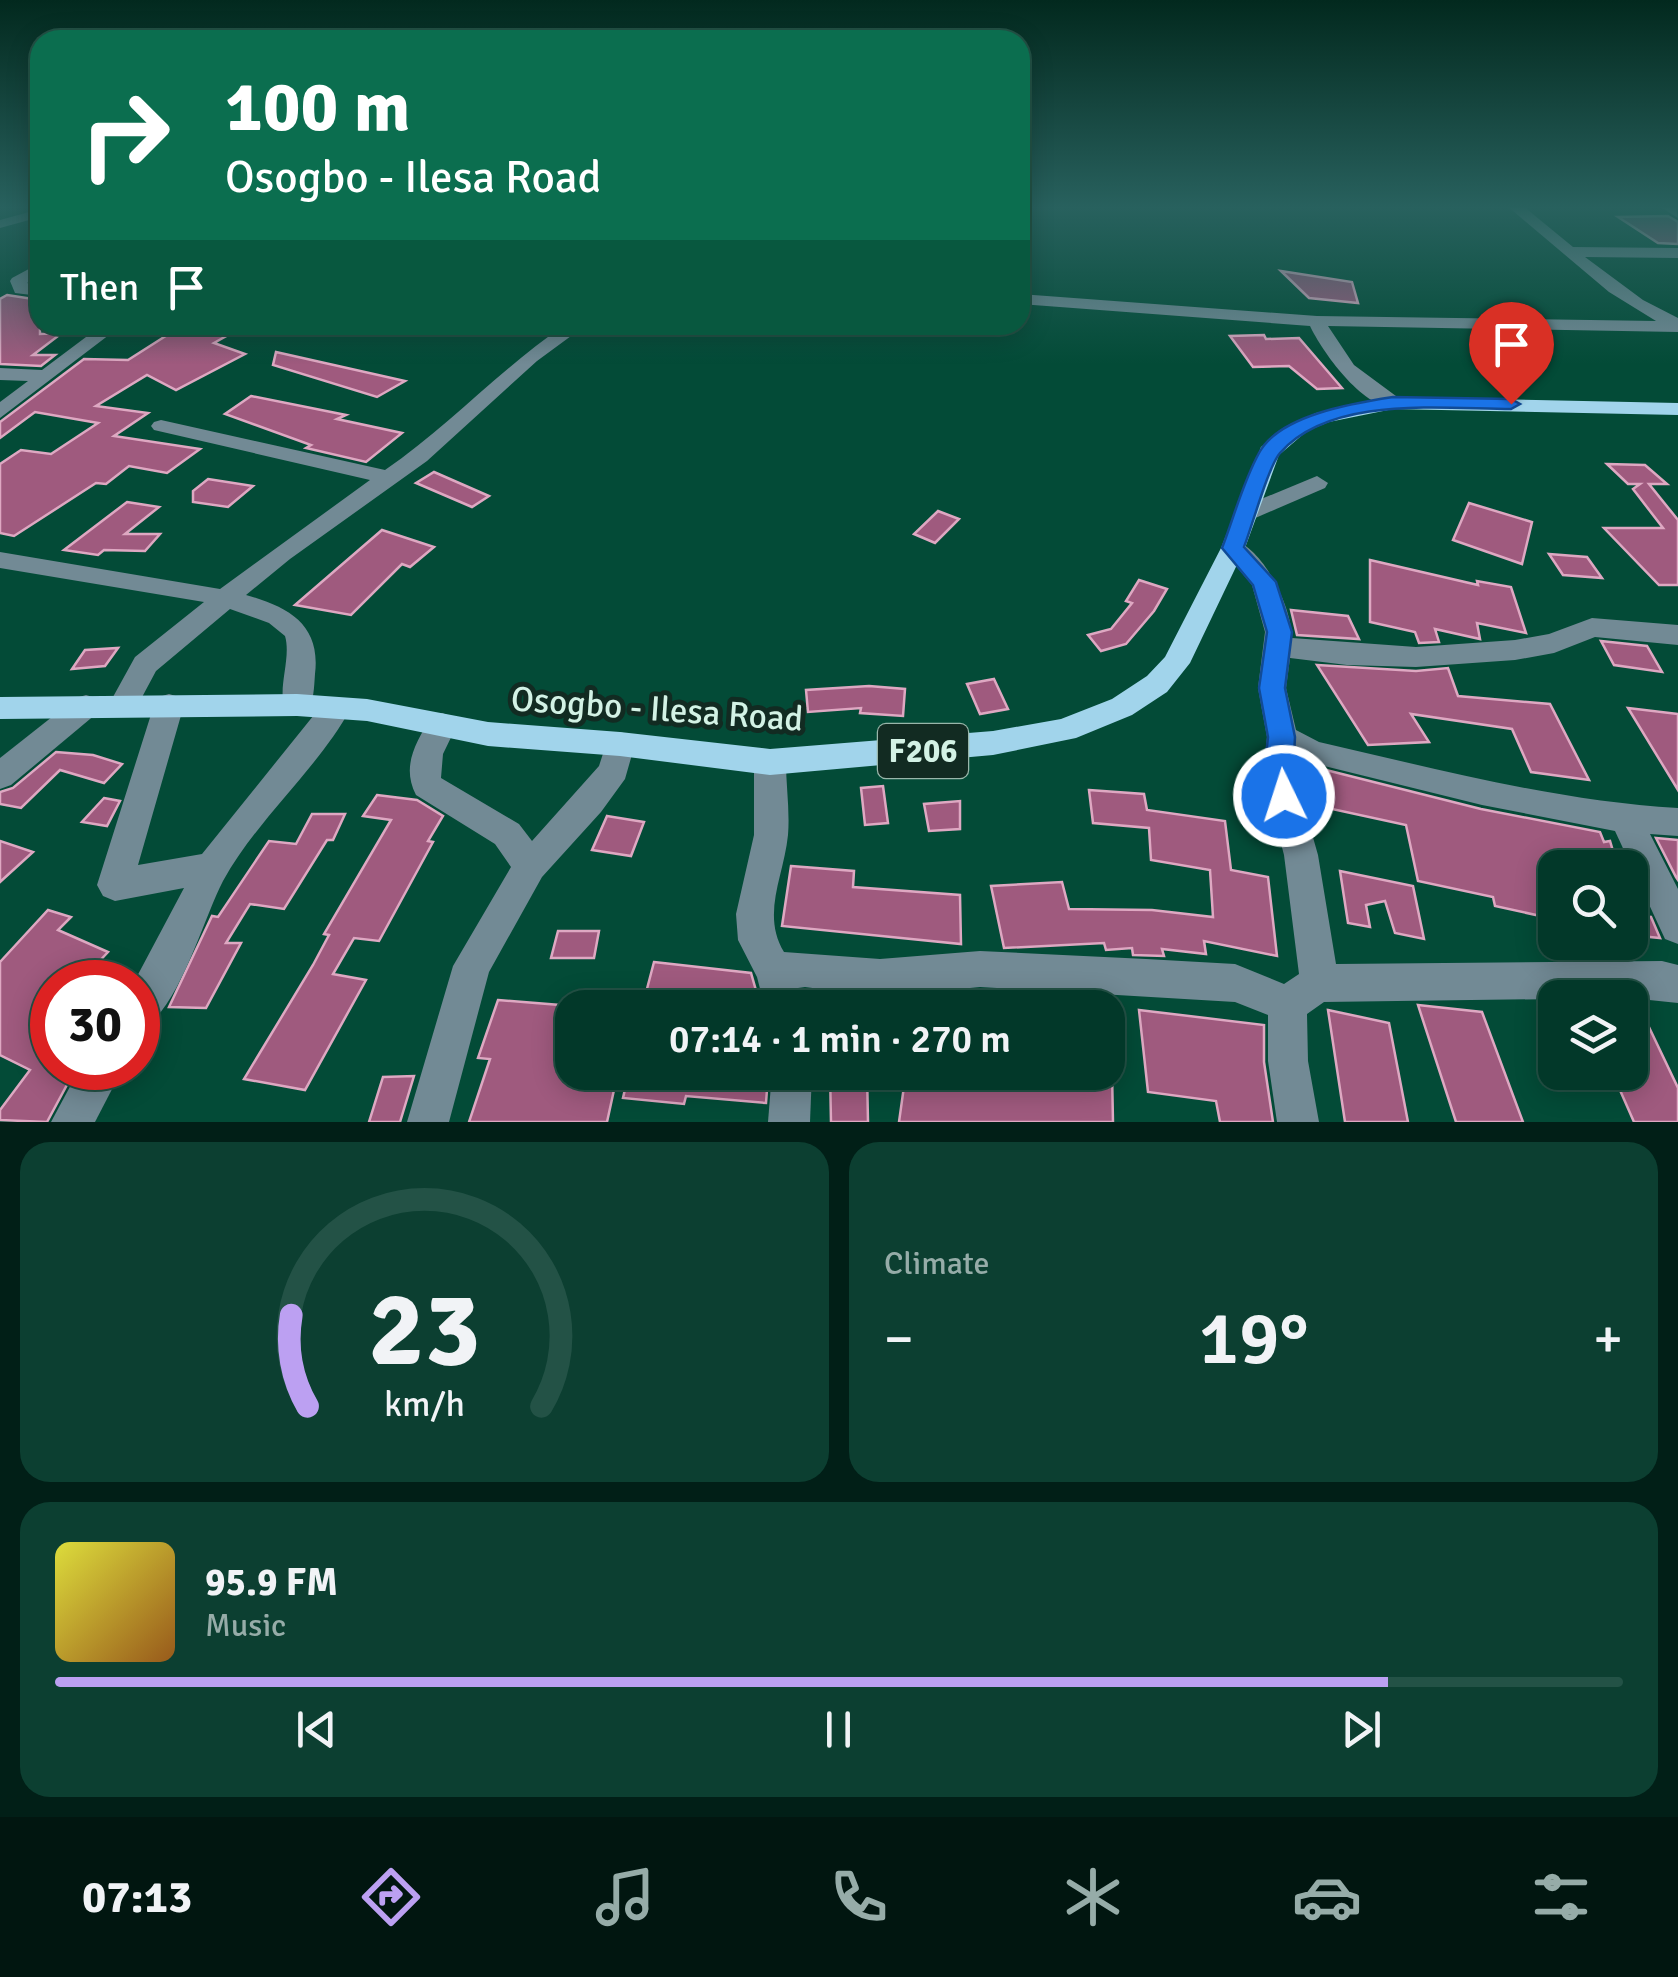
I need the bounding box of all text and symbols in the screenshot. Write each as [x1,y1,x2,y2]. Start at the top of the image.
text: 100 m [225,64,410,150]
icon: right [60,70,190,200]
text: Osogbo - Ilesa Road [225,150,601,205]
icon: arrive [159,260,214,315]
text: Then [60,264,139,311]
pin [1469,302,1554,405]
icon: arrive [1484,317,1539,372]
street label: Osogbo - Ilesa Road [509,677,805,741]
road number: F206 [878,724,968,778]
position arrow [1232,744,1336,848]
map controls [1538,850,1648,1090]
button: search [1538,850,1648,960]
speed limit sign: 30 [30,960,160,1090]
button: layers [1538,980,1648,1090]
text: 07:14 · 1 min · 270 m [669,1016,1011,1063]
text: Climate [884,1244,990,1283]
text: 23 [368,1266,481,1394]
text: 19° [1199,1292,1308,1385]
text: − [884,1305,914,1373]
text: + [1593,1305,1623,1373]
text: km/h [384,1382,465,1426]
text: 95.9 FM [205,1559,338,1606]
text: Music [205,1606,286,1645]
icon: previous [289,1702,344,1757]
icon: pause [811,1702,866,1757]
icon: next [1334,1702,1389,1757]
icon: directions [356,1862,426,1932]
icon: music [590,1862,660,1932]
icon: phone [824,1862,894,1932]
icon: climate [1058,1862,1128,1932]
icon: car [1292,1862,1362,1932]
icon: filters [1526,1862,1596,1932]
text: 07:13 [82,1870,192,1925]

